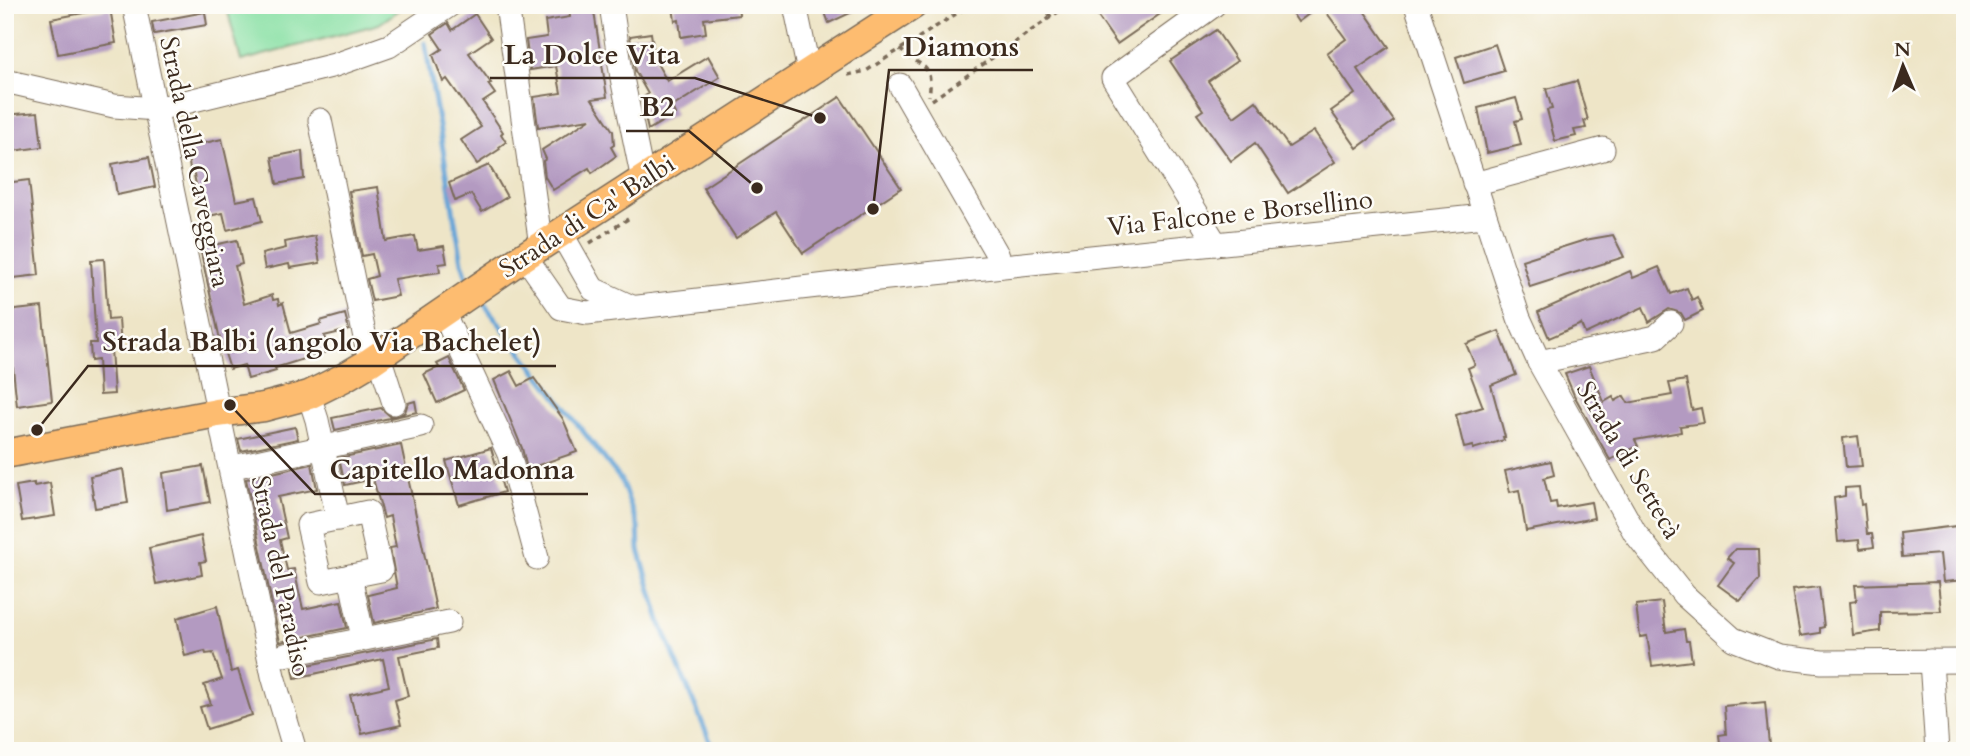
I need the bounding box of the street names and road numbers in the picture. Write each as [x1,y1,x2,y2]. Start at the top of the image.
street label: Strada della Caveggiara [151,33,239,291]
street label: Strada di Ca' Balbi [492,146,682,286]
street label: Via Falcone e Borsellino [1106,182,1374,244]
street label: Strada di Settecà [1568,375,1690,545]
street label: Strada del Paradiso [243,472,319,680]

